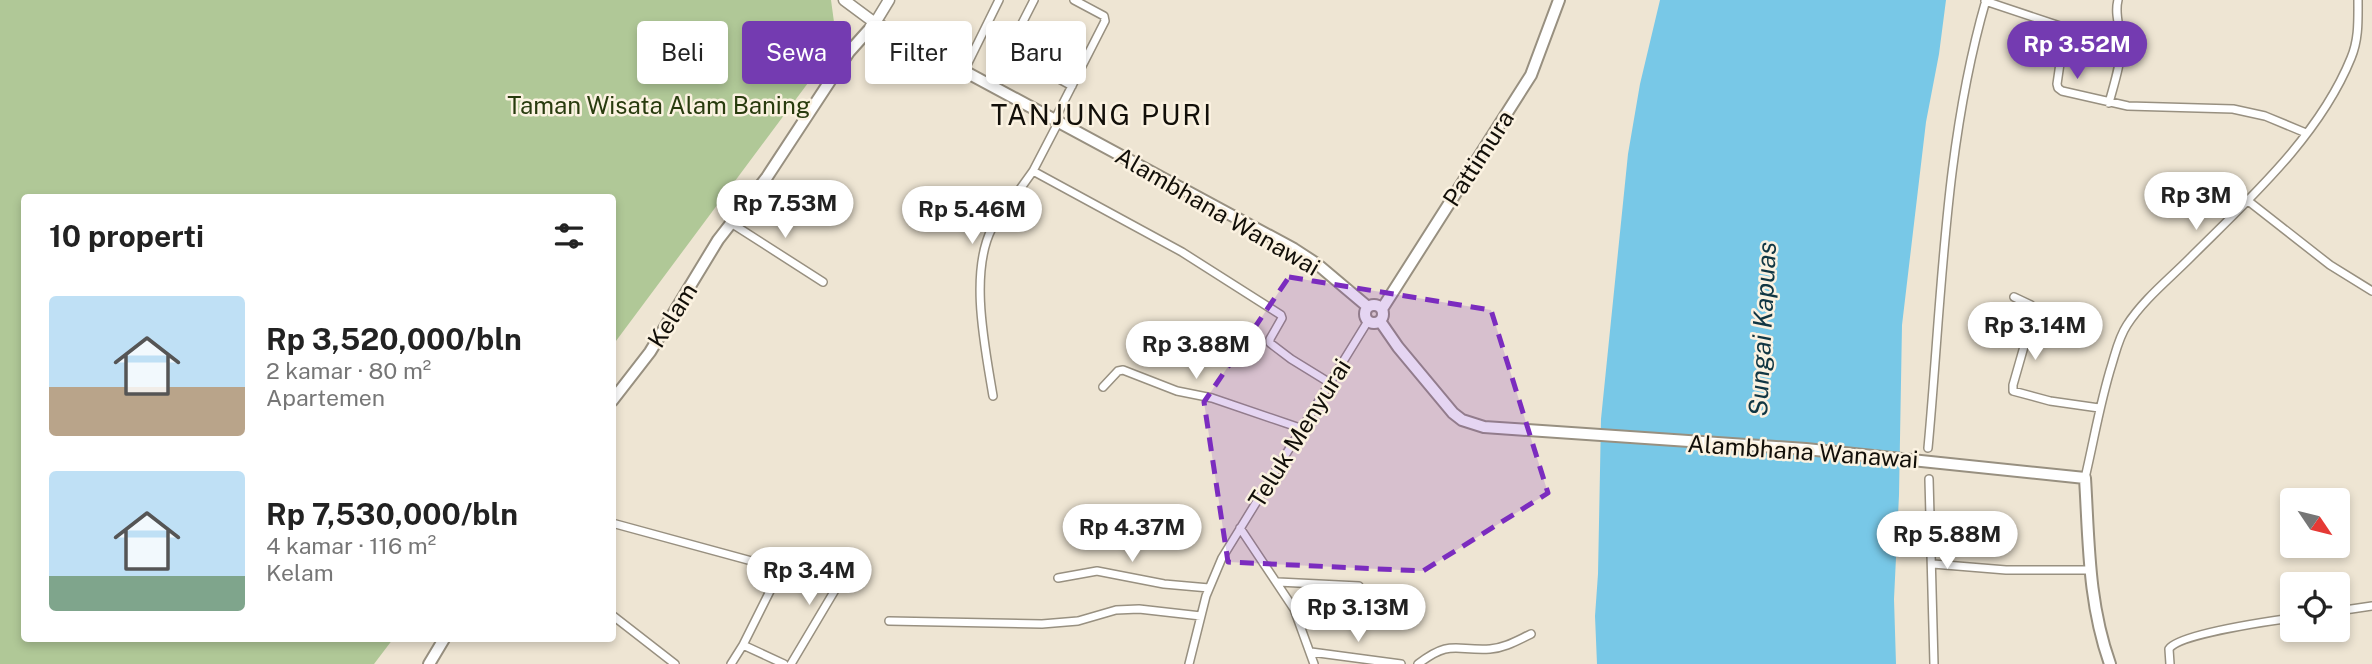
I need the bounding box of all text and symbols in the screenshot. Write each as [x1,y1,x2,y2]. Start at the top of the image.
chip: Beli [637,21,728,84]
chip: Sewa [742,21,851,84]
chip: Filter [865,21,972,84]
chip: Baru [986,21,1086,84]
pin: Rp 3.52M [2005,22,2149,81]
text: Rp 3.52M [2023,30,2131,57]
park label: Taman Wisata Alam Baning [507,91,811,119]
district label: TANJUNG PURI [991,98,1213,131]
street label: Pattimura [1437,105,1519,211]
street label: Alambhana Wanawai [1111,141,1325,281]
pin: Rp 3M [2147,173,2245,232]
pin: Rp 7.53M [713,180,857,240]
text: Rp 3M [2160,181,2232,208]
pin: Rp 5.46M [900,187,1044,246]
text: Rp 7.53M [733,189,837,216]
text: Rp 5.46M [918,195,1026,222]
icon: filters [550,217,588,255]
text: 10 properti [49,218,204,254]
water label: Sungai Kapuas [1742,241,1782,417]
street label: Kelam [641,278,703,352]
pin: Rp 3.14M [1963,302,2107,362]
text: Rp 3.14M [1984,311,2086,338]
text: Rp 3,520,000/bln [266,321,522,357]
pin: Rp 3.88M [1124,322,1268,381]
icon: home [105,324,189,408]
text: Rp 3.88M [1142,330,1250,357]
street label: Teluk Menyurai [1242,354,1356,512]
text: 2 kamar · 80 m² [266,357,431,384]
text: Apartemen [266,384,385,411]
street label: Alambhana Wanawai [1687,429,1919,473]
north arrow [2280,488,2350,558]
map controls [2280,488,2350,642]
text: Rp 7,530,000/bln [266,496,518,532]
icon: home [105,499,189,583]
pin: Rp 4.37M [1060,504,1204,564]
pin: Rp 5.88M [1875,512,2019,571]
text: Rp 4.37M [1079,513,1185,540]
text: Rp 5.88M [1893,520,2001,547]
text: 4 kamar · 116 m² [266,532,436,559]
pin: Rp 3.4M [744,548,874,607]
text: Rp 3.4M [763,556,855,583]
text: Kelam [266,559,334,586]
button: locate [2280,572,2350,642]
pin: Rp 3.13M [1286,584,1430,644]
text: Rp 3.13M [1307,593,1409,620]

